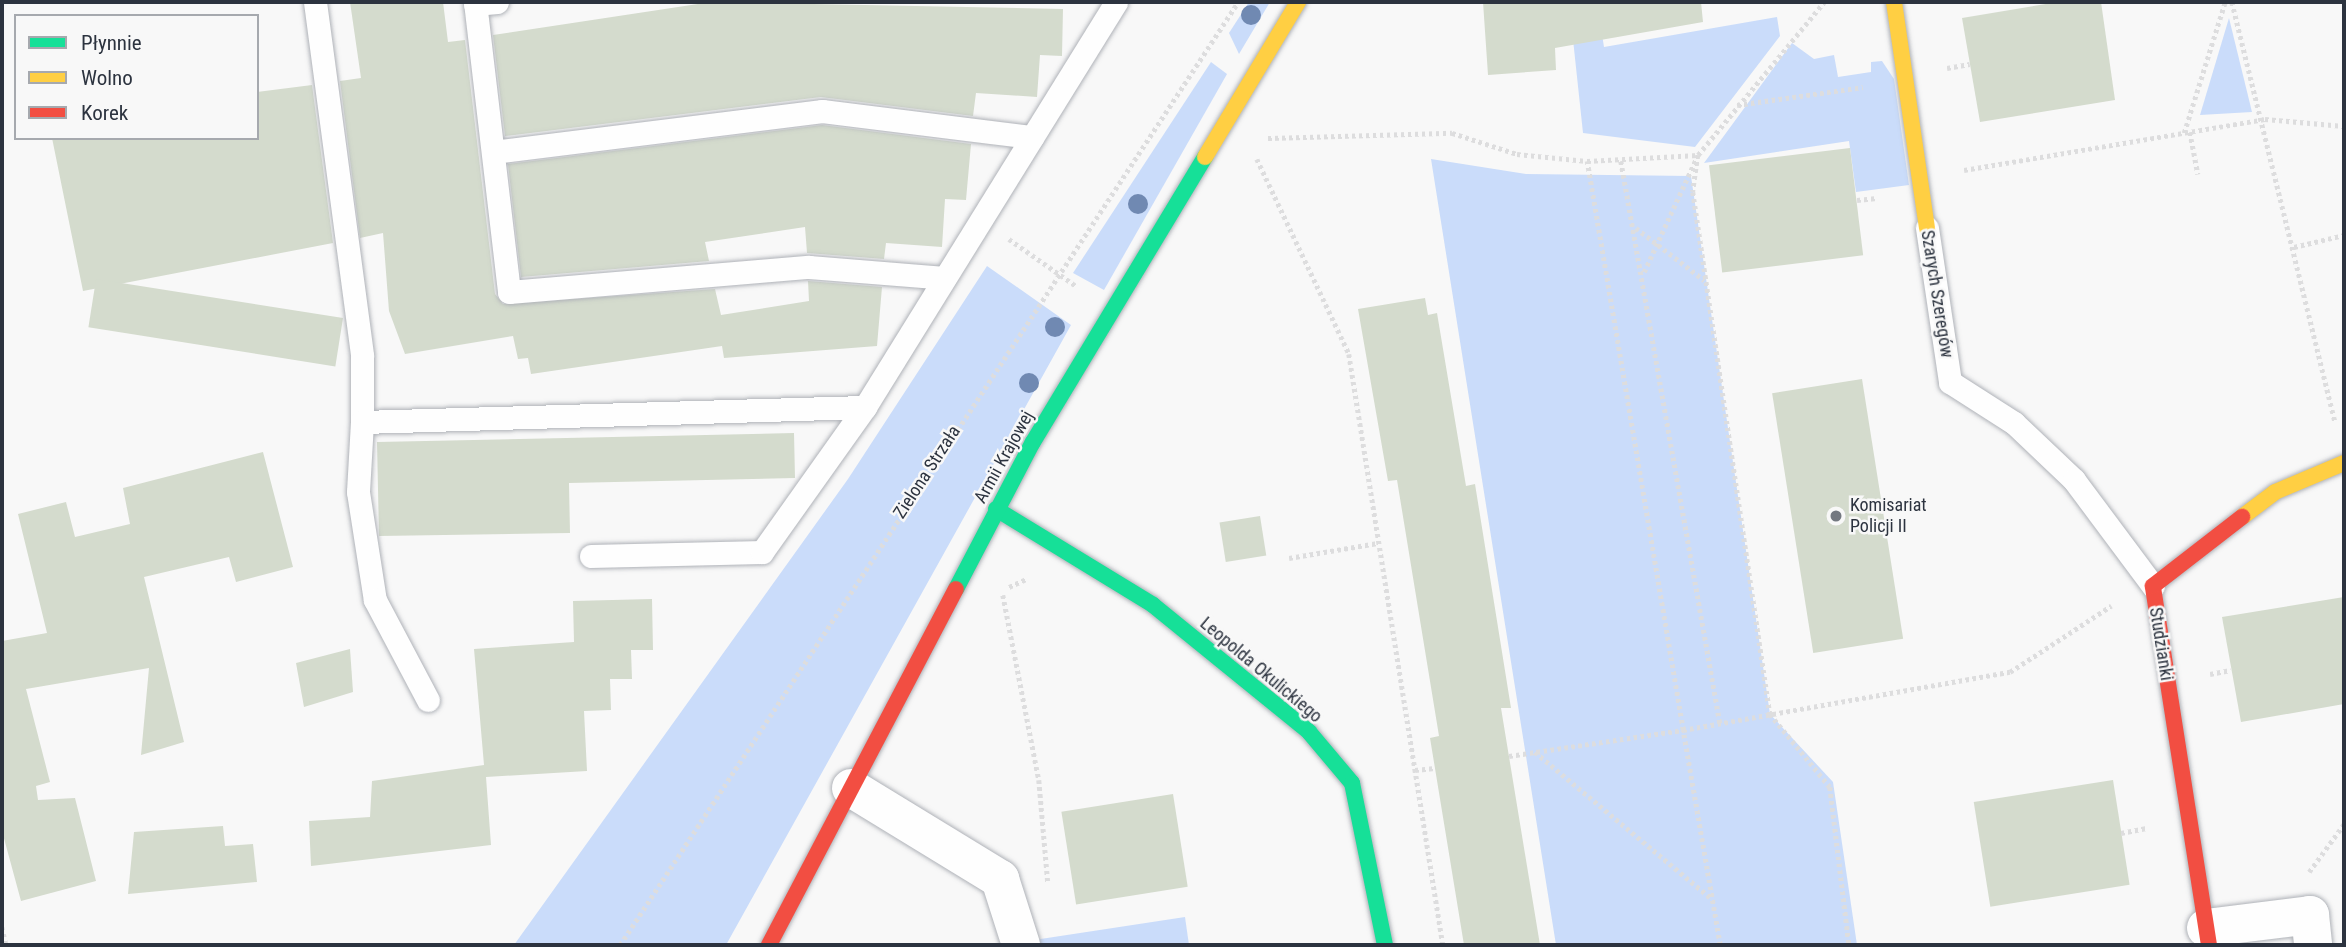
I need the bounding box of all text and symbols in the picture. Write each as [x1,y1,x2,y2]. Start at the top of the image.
legend [14,14,259,140]
text: Płynnie [81,31,142,55]
text: Wolno [81,66,133,90]
text: Korek [81,101,128,125]
street label: Szarych Szeregów [1916,229,1958,359]
street label: Armii Krajowej [970,407,1038,507]
street label: Zielona Strzała [889,421,965,523]
place label: Komisariat Policji II [1850,495,1927,538]
marker: Komisariat Policji II [1828,508,1844,524]
street label: Studzianki [2145,606,2177,682]
street label: Leopolda Okulickiego [1196,613,1326,727]

